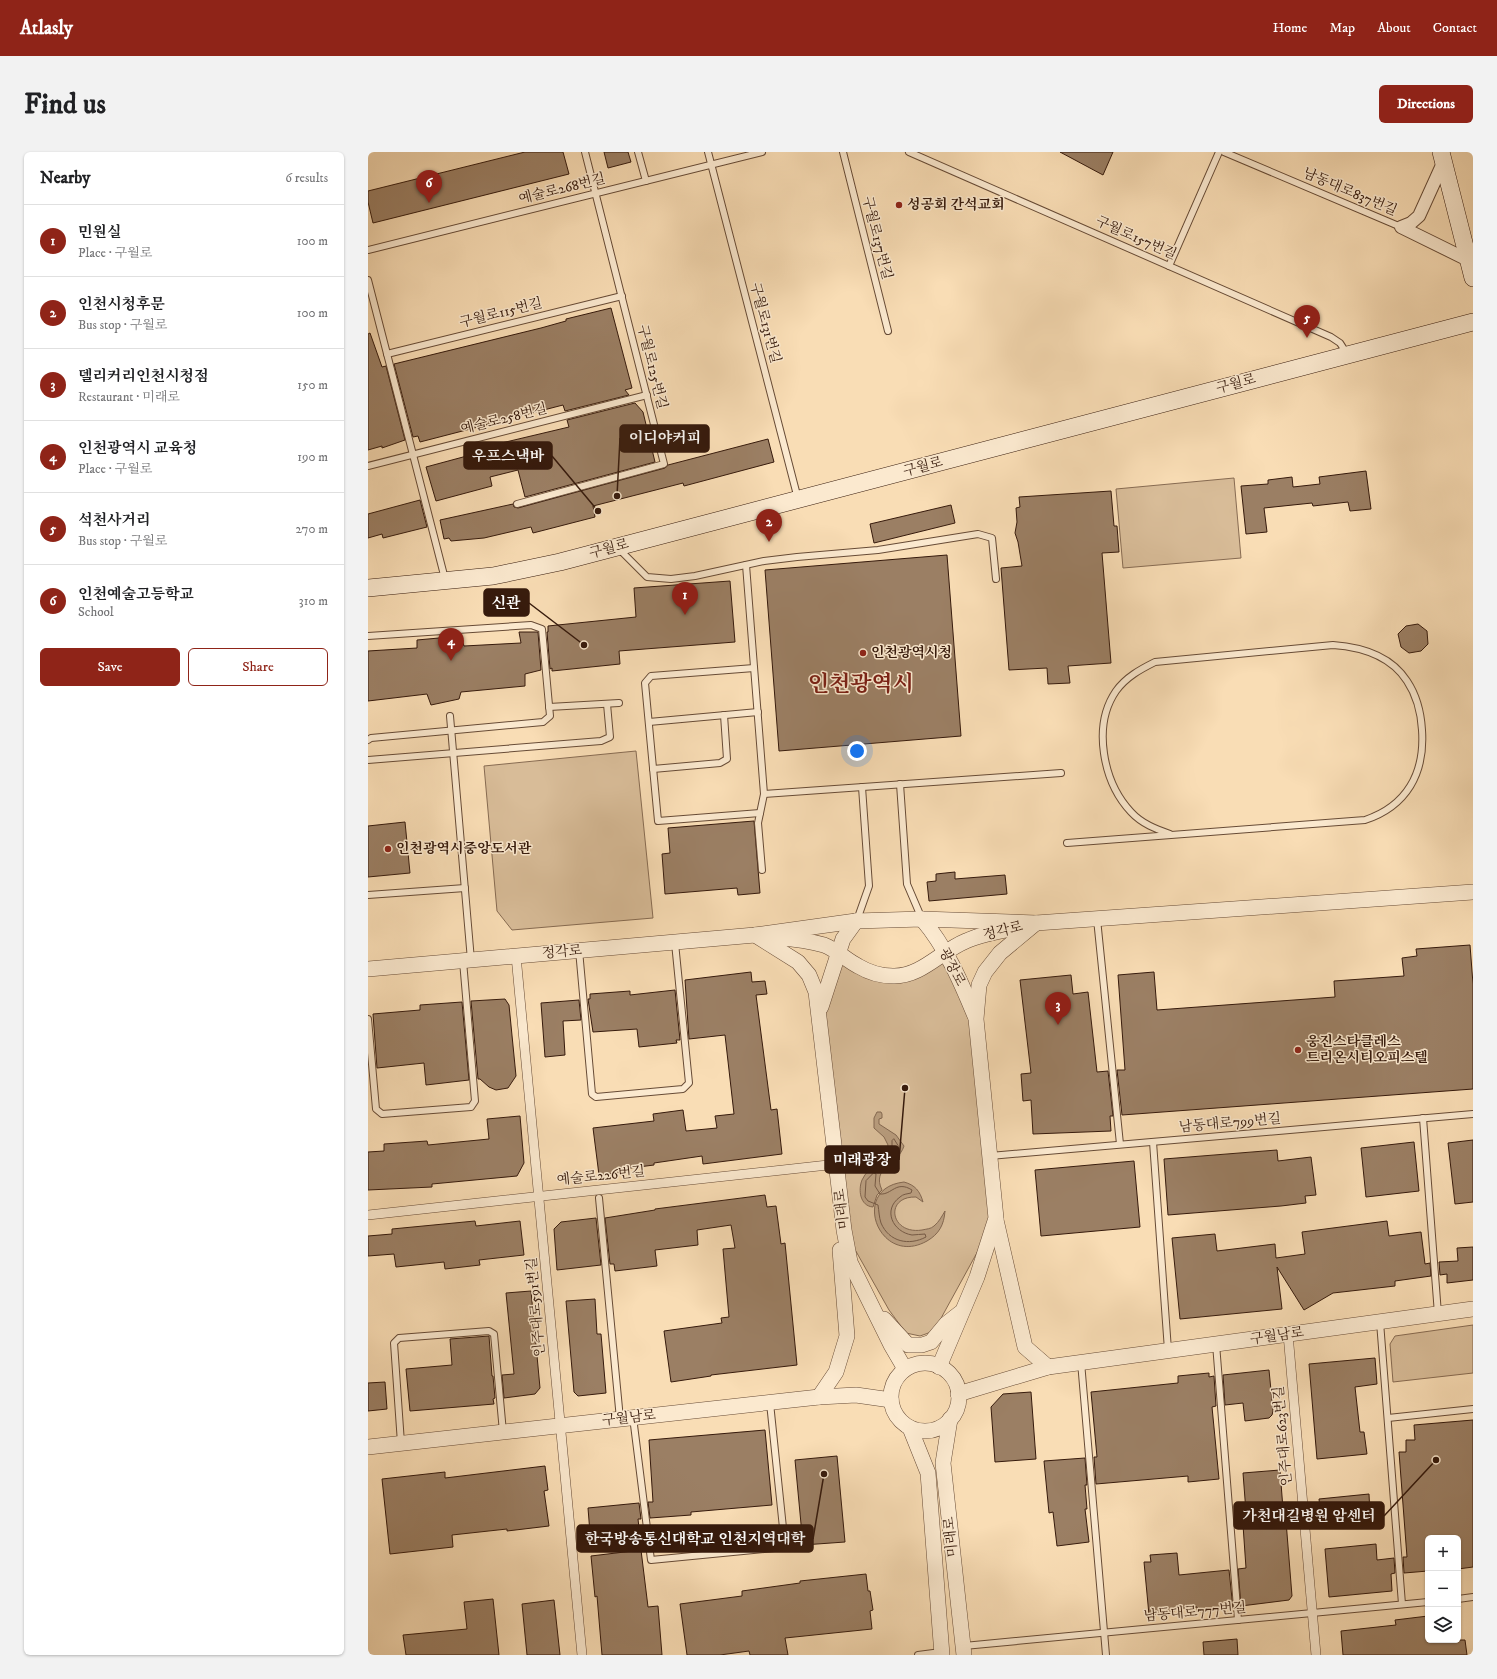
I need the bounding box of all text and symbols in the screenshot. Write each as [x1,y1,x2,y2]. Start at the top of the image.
text: Atlasly [20,17,73,40]
text: Home [1273,19,1307,37]
text: Map [1329,19,1355,37]
text: About [1377,19,1411,37]
text: Contact [1433,19,1477,37]
button: Directions [1379,85,1473,123]
text: Find us [24,87,106,122]
street label: 남동대로837번길 [1300,164,1400,220]
text: Nearby [40,167,90,189]
text: 6 results [285,170,328,186]
pin: 6 [416,170,442,203]
street label: 예술로268번길 [517,170,607,208]
street label: 구월로137번길 [858,194,896,282]
place label: 성공회 간석교회 [907,196,1005,214]
marker: 성공회 간석교회 [894,200,904,210]
street label: 구월로157번길 [1093,212,1179,264]
text: 민원실 [78,223,121,242]
text: 1 [51,233,55,249]
text: 100 m [297,233,328,249]
text: Place · 구월로 [78,245,152,261]
street label: 구월로131번길 [746,281,784,365]
street label: 구월로115번길 [458,294,544,332]
text: 인천시청후문 [78,295,165,314]
text: 2 [50,305,56,321]
text: 100 m [297,305,328,321]
pin: 5 [1294,305,1320,338]
text: Bus stop · 구월로 [78,317,167,333]
street label: 구월로125번길 [633,323,671,411]
text: 델리커리인천시청점 [78,367,208,386]
street label: 구월로 [1214,370,1258,398]
text: 3 [51,377,55,393]
text: 150 m [297,377,328,393]
text: Restaurant · 미래로 [78,389,180,405]
street label: 예술로258번길 [459,400,549,438]
callout: 이디야커피 [620,425,709,452]
text: 이디야커피 [629,429,701,448]
text: 인천광역시 교육청 [78,439,197,458]
callout: 우프스낵바 [464,442,552,469]
text: 우프스낵바 [472,447,545,466]
text: 4 [49,449,57,465]
text: 190 m [297,449,328,465]
street label: 구월로 [901,453,945,481]
text: Place · 구월로 [78,461,152,477]
pin: 2 [756,509,782,542]
text: 석천사거리 [78,511,150,530]
text: 5 [50,521,56,537]
text: 270 m [296,521,328,537]
text: Bus stop · 구월로 [78,533,167,549]
street label: 구월로 [587,535,631,563]
pin: 1 [672,582,698,615]
text: 인천예술고등학교 [78,585,194,604]
callout: 신관 [484,589,529,616]
text: 6 [50,593,56,609]
text: 310 m [299,593,328,609]
text: 신관 [492,594,521,613]
text: School [78,604,114,620]
pin: 4 [438,628,464,661]
place label: 인천광역시청 [871,644,952,662]
button: Save [40,648,180,686]
button: Share [188,648,328,686]
marker: 인천광역시청 [858,648,868,658]
district label: 인천광역시 [808,671,914,698]
your location [847,741,867,761]
place label: 인천광역시중앙도서관 [396,840,532,858]
marker: 인천광역시중앙도서관 [383,844,393,854]
street label: 정각로 [981,917,1025,945]
street label: 정각로 [541,941,583,963]
street label: 광장로 [935,945,969,990]
pin: 3 [1045,992,1071,1025]
place label: 웅진스타클레스 트리온시티오피스텔 [1306,1033,1428,1067]
marker: 웅진스타클레스 트리온시티오피스텔 [1293,1045,1303,1055]
street label: 남동대로799번길 [1178,1110,1282,1136]
callout: 미래광장 [825,1146,899,1173]
text: 미래광장 [833,1151,891,1170]
street label: 예술로226번길 [556,1162,646,1190]
street label: 미래로 [831,1187,853,1230]
street label: 인주대로591번길 [523,1256,549,1358]
street label: 구월남로 [1249,1323,1306,1349]
street label: 인주대로623번길 [1270,1385,1296,1487]
street label: 구월남로 [601,1406,657,1430]
callout: 가천대길병원 암센터 [1234,1502,1384,1529]
text: 가천대길병원 암센터 [1242,1507,1376,1526]
street label: 미래로 [940,1515,962,1558]
callout: 한국방송통신대학교 인천지역대학 [577,1525,813,1552]
text: 한국방송통신대학교 인천지역대학 [585,1530,806,1549]
map controls [1425,1535,1461,1643]
button: + [1425,1535,1461,1571]
button: − [1425,1571,1461,1607]
street label: 남동대로777번길 [1143,1599,1247,1625]
button: layers [1425,1607,1461,1643]

